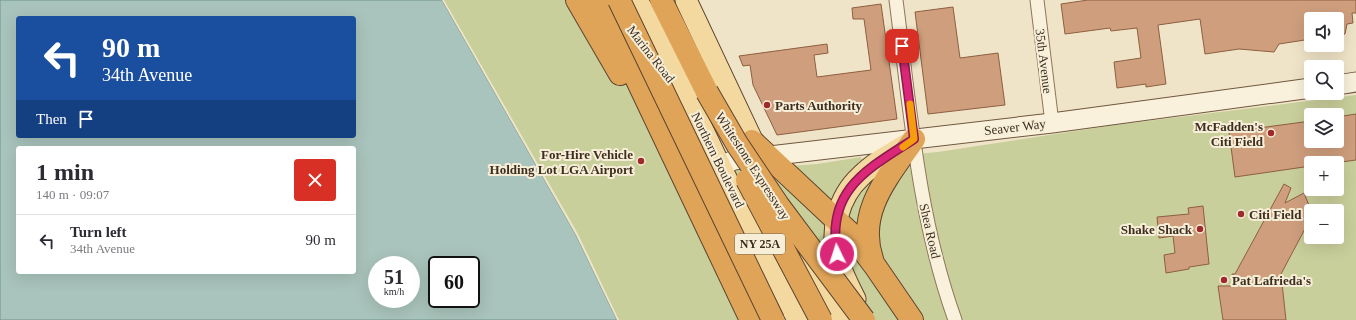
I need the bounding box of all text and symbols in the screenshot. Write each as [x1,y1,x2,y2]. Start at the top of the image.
map controls [1304,12,1344,244]
button: sound [1304,12,1344,52]
street label: Marina Road [624,22,678,86]
street label: 35th Avenue [1033,28,1055,94]
pin [885,29,919,63]
icon: left [36,32,88,84]
text: 90 m [102,32,160,63]
icon: arrive [891,35,913,57]
button: search [1304,60,1344,100]
text: 34th Avenue [102,65,192,85]
place label: Parts Authority [775,98,863,113]
marker: Parts Authority [762,100,772,110]
icon: arrive [75,108,97,130]
button: layers [1304,108,1344,148]
street label: Whitestone Expressway [713,109,794,223]
street label: Northern Boulevard [688,110,748,211]
text: Then [36,111,67,127]
street label: Seaver Way [983,116,1047,138]
place label: McFadden's Citi Field [1194,119,1264,149]
marker: McFadden's Citi Field [1266,128,1276,138]
place label: For-Hire Vehicle Holding Lot LGA Airport [490,147,634,177]
marker: For-Hire Vehicle Holding Lot LGA Airport [636,156,646,166]
button: + [1304,156,1344,196]
text: 1 min [36,159,94,185]
button: close [294,159,336,201]
text: 140 m · 09:07 [36,187,109,202]
street label: Shea Road [916,202,944,260]
button: − [1304,204,1344,244]
place label: Citi Field [1249,207,1302,222]
marker: Citi Field [1236,209,1246,219]
place label: Shake Shack [1121,222,1193,237]
text: Turn left [70,224,127,240]
marker: Shake Shack [1195,224,1205,234]
icon: left [36,230,58,252]
text: 90 m [306,232,336,248]
position arrow [816,233,858,275]
road number: NY 25A [735,234,785,254]
text: 34th Avenue [70,241,135,256]
speed limit sign: 60 [428,256,480,308]
text: 51 [384,266,404,288]
place label: Pat Lafrieda's [1232,273,1311,288]
marker: Pat Lafrieda's [1219,275,1229,285]
text: km/h [384,286,404,297]

